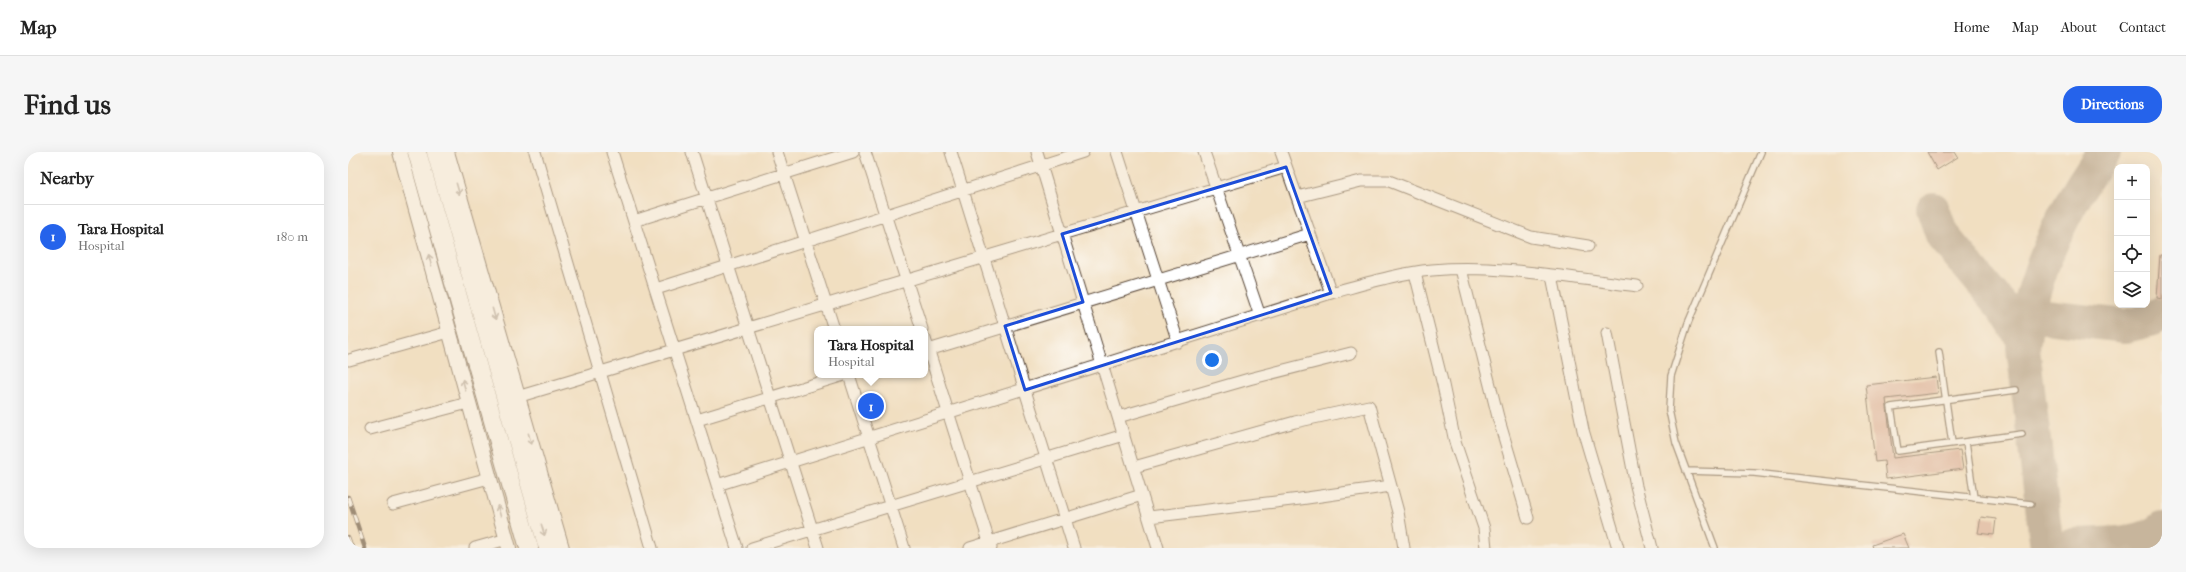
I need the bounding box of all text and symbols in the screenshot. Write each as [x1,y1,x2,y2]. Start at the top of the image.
text: Map [20,17,56,39]
text: Home [1953,19,1990,36]
text: Map [2012,19,2039,36]
text: About [2061,19,2097,36]
text: Contact [2119,19,2166,36]
button: Directions [2063,86,2162,123]
text: Find us [24,88,111,121]
map controls [2114,164,2150,308]
button: + [2114,164,2150,200]
text: Nearby [40,168,94,188]
one-way arrow [455,183,462,196]
button: − [2114,200,2150,236]
text: Tara Hospital [78,220,164,238]
text: 1 [51,229,55,244]
text: 180 m [276,229,308,244]
button: locate [2114,236,2150,272]
text: Hospital [78,238,125,253]
one-way arrow [425,254,433,267]
button: layers [2114,272,2150,308]
one-way arrow [491,308,498,321]
popup [814,326,928,378]
text: Tara Hospital [828,336,914,354]
your location [1202,350,1222,370]
text: Hospital [828,354,875,369]
one-way arrow [459,379,467,392]
pin: 1 [858,391,884,421]
one-way arrow [527,433,534,446]
one-way arrow [494,504,502,517]
one-way arrow [540,524,547,537]

